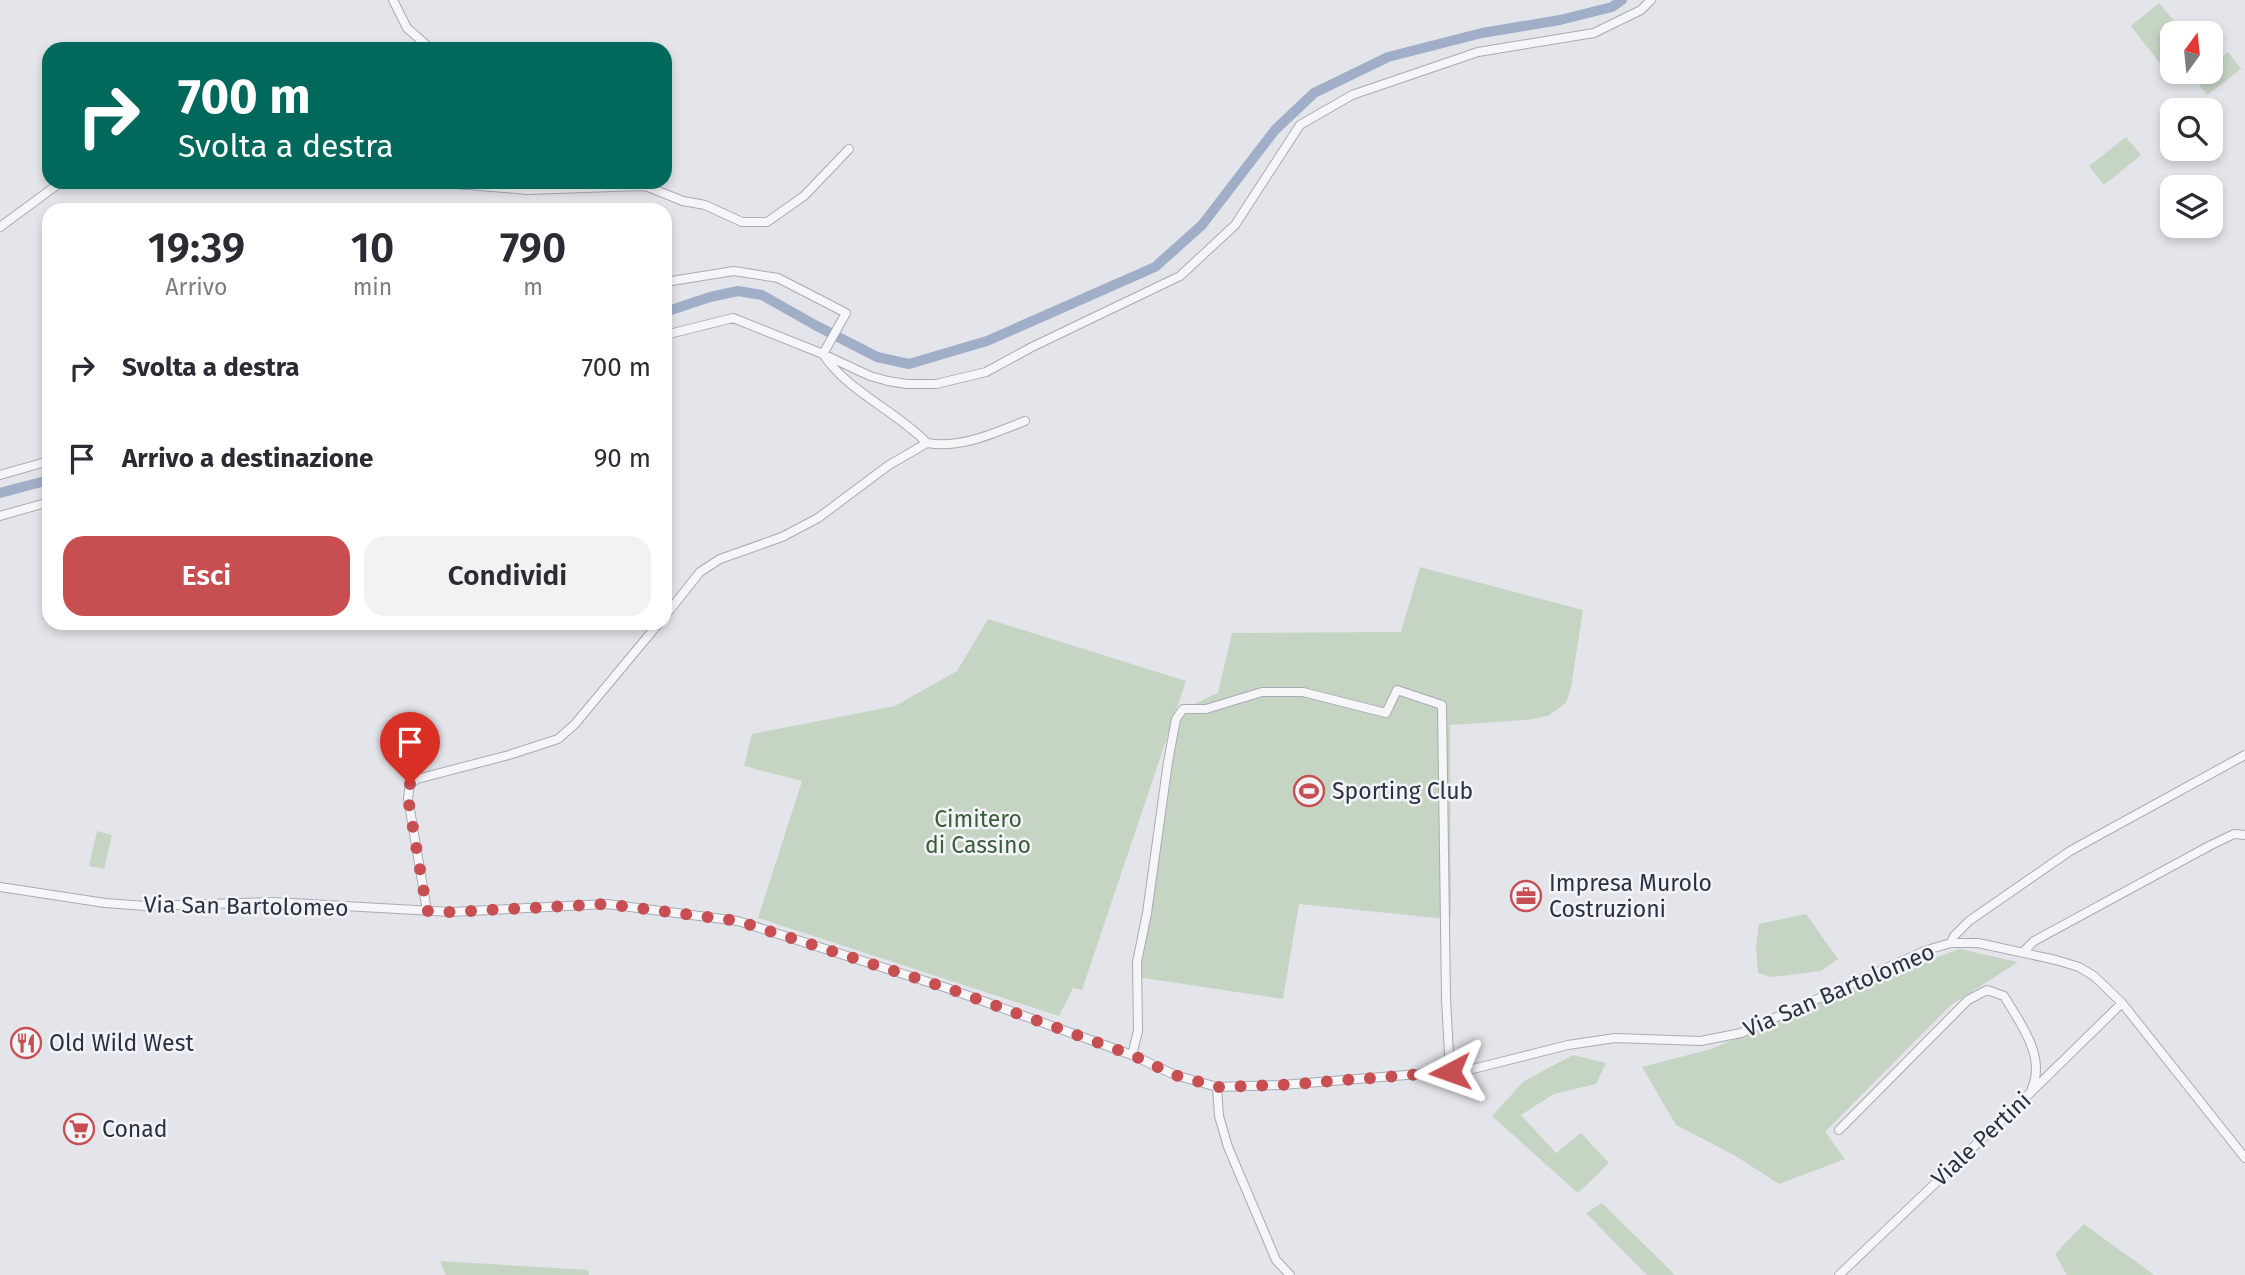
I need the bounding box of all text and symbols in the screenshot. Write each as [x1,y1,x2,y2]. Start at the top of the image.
north arrow [2160,21,2222,84]
map controls [2160,21,2223,238]
text: 700 m [178,67,311,126]
icon: right [63,70,154,161]
button: search [2160,98,2223,161]
text: Svolta a destra [178,127,394,165]
button: layers [2160,175,2223,238]
text: 19:39 [148,223,245,273]
text: 10 [351,223,394,273]
text: 790 [500,223,566,273]
text: Arrivo [165,273,227,301]
text: min [353,273,392,301]
text: m [523,273,543,301]
icon: right [63,349,101,387]
text: Svolta a destra [122,352,300,383]
text: 700 m [582,352,651,383]
icon: arrive [63,440,101,478]
text: Arrivo a destinazione [122,443,373,474]
text: 90 m [594,443,651,474]
button: Esci [63,536,350,616]
button: Condividi [364,536,651,616]
pin [380,712,440,784]
icon: arrive [391,723,429,761]
sports icon: Sporting Club [1292,774,1326,808]
place label: Sporting Club [1332,777,1473,805]
park label: Cimitero di Cassino [925,805,1031,859]
place label: Impresa Murolo Costruzioni [1549,869,1712,923]
office icon: Impresa Murolo Costruzioni [1509,879,1543,913]
street label: Via San Bartolomeo [143,890,349,922]
street label: Via San Bartolomeo [1739,937,1939,1043]
restaurant icon: Old Wild West [9,1026,43,1060]
place label: Old Wild West [49,1029,194,1057]
position arrow [1413,1035,1487,1109]
street label: Viale Pertini [1926,1086,2036,1192]
supermarket icon: Conad [62,1112,96,1146]
place label: Conad [102,1115,168,1143]

